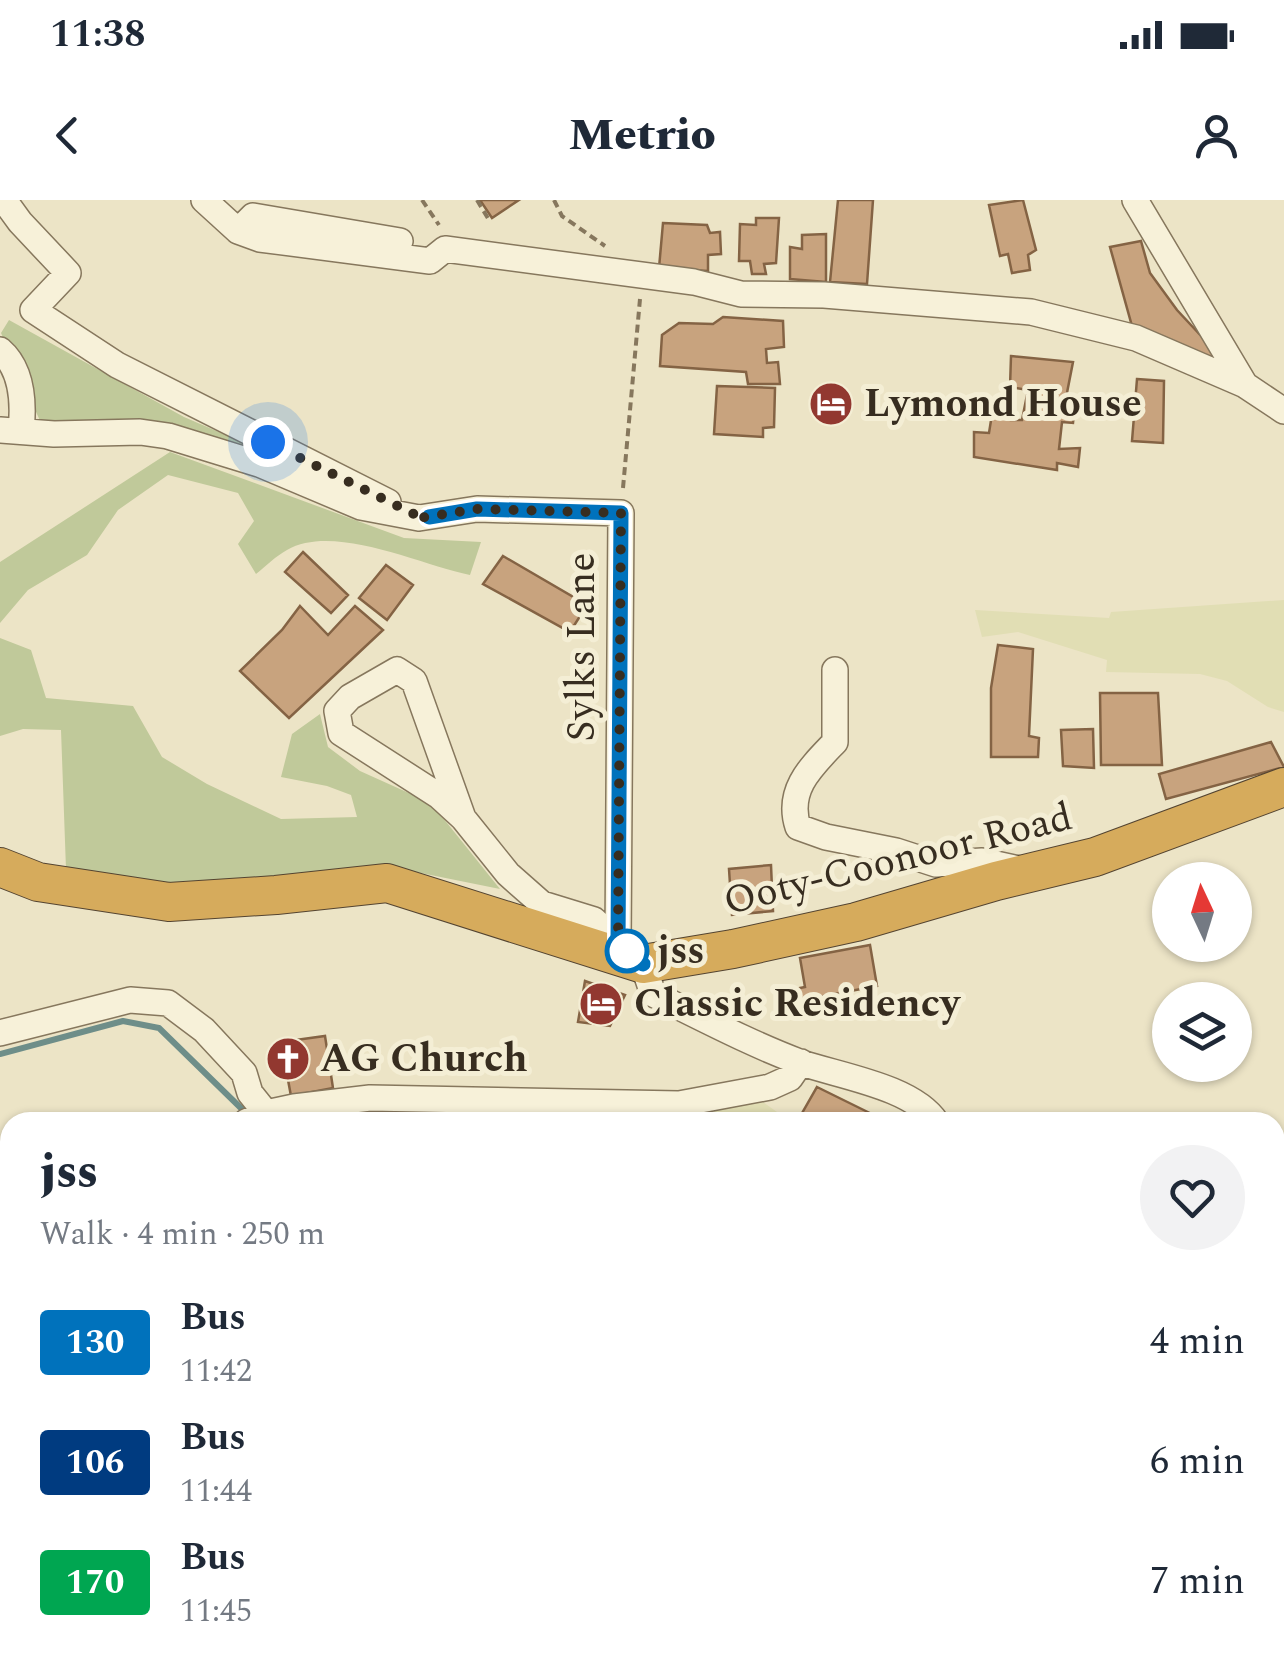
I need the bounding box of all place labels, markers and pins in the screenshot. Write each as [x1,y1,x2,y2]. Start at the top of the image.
place label: Lymond House [864,374,1142,435]
hotel icon: Lymond House [808,381,854,427]
place label: jss [657,921,705,982]
marker: jss [606,930,648,972]
place label: Classic Residency [634,974,962,1035]
hotel icon: Classic Residency [578,981,624,1027]
place label: AG Church [320,1029,528,1090]
church icon: AG Church [265,1036,311,1082]

